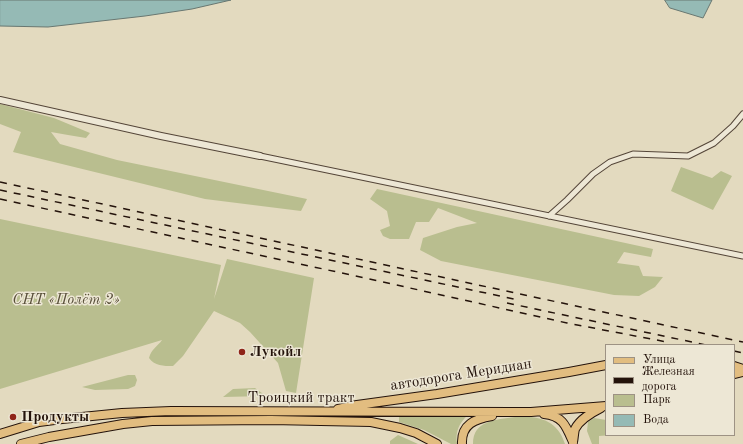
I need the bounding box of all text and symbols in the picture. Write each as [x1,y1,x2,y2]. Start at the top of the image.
park label: СНТ «Полёт 2» [12,291,120,309]
place label: Лукойл [250,343,301,361]
legend [605,344,735,436]
marker: Лукойл [237,347,247,357]
text: Улица [643,354,676,366]
street label: автодорога Меридиан [389,355,533,395]
text: Железная дорога [642,366,695,393]
street label: Троицкий тракт [248,389,354,407]
text: Парк [643,394,671,406]
place label: Продукты [21,408,89,426]
marker: Продукты [8,412,18,422]
text: Вода [643,414,669,426]

